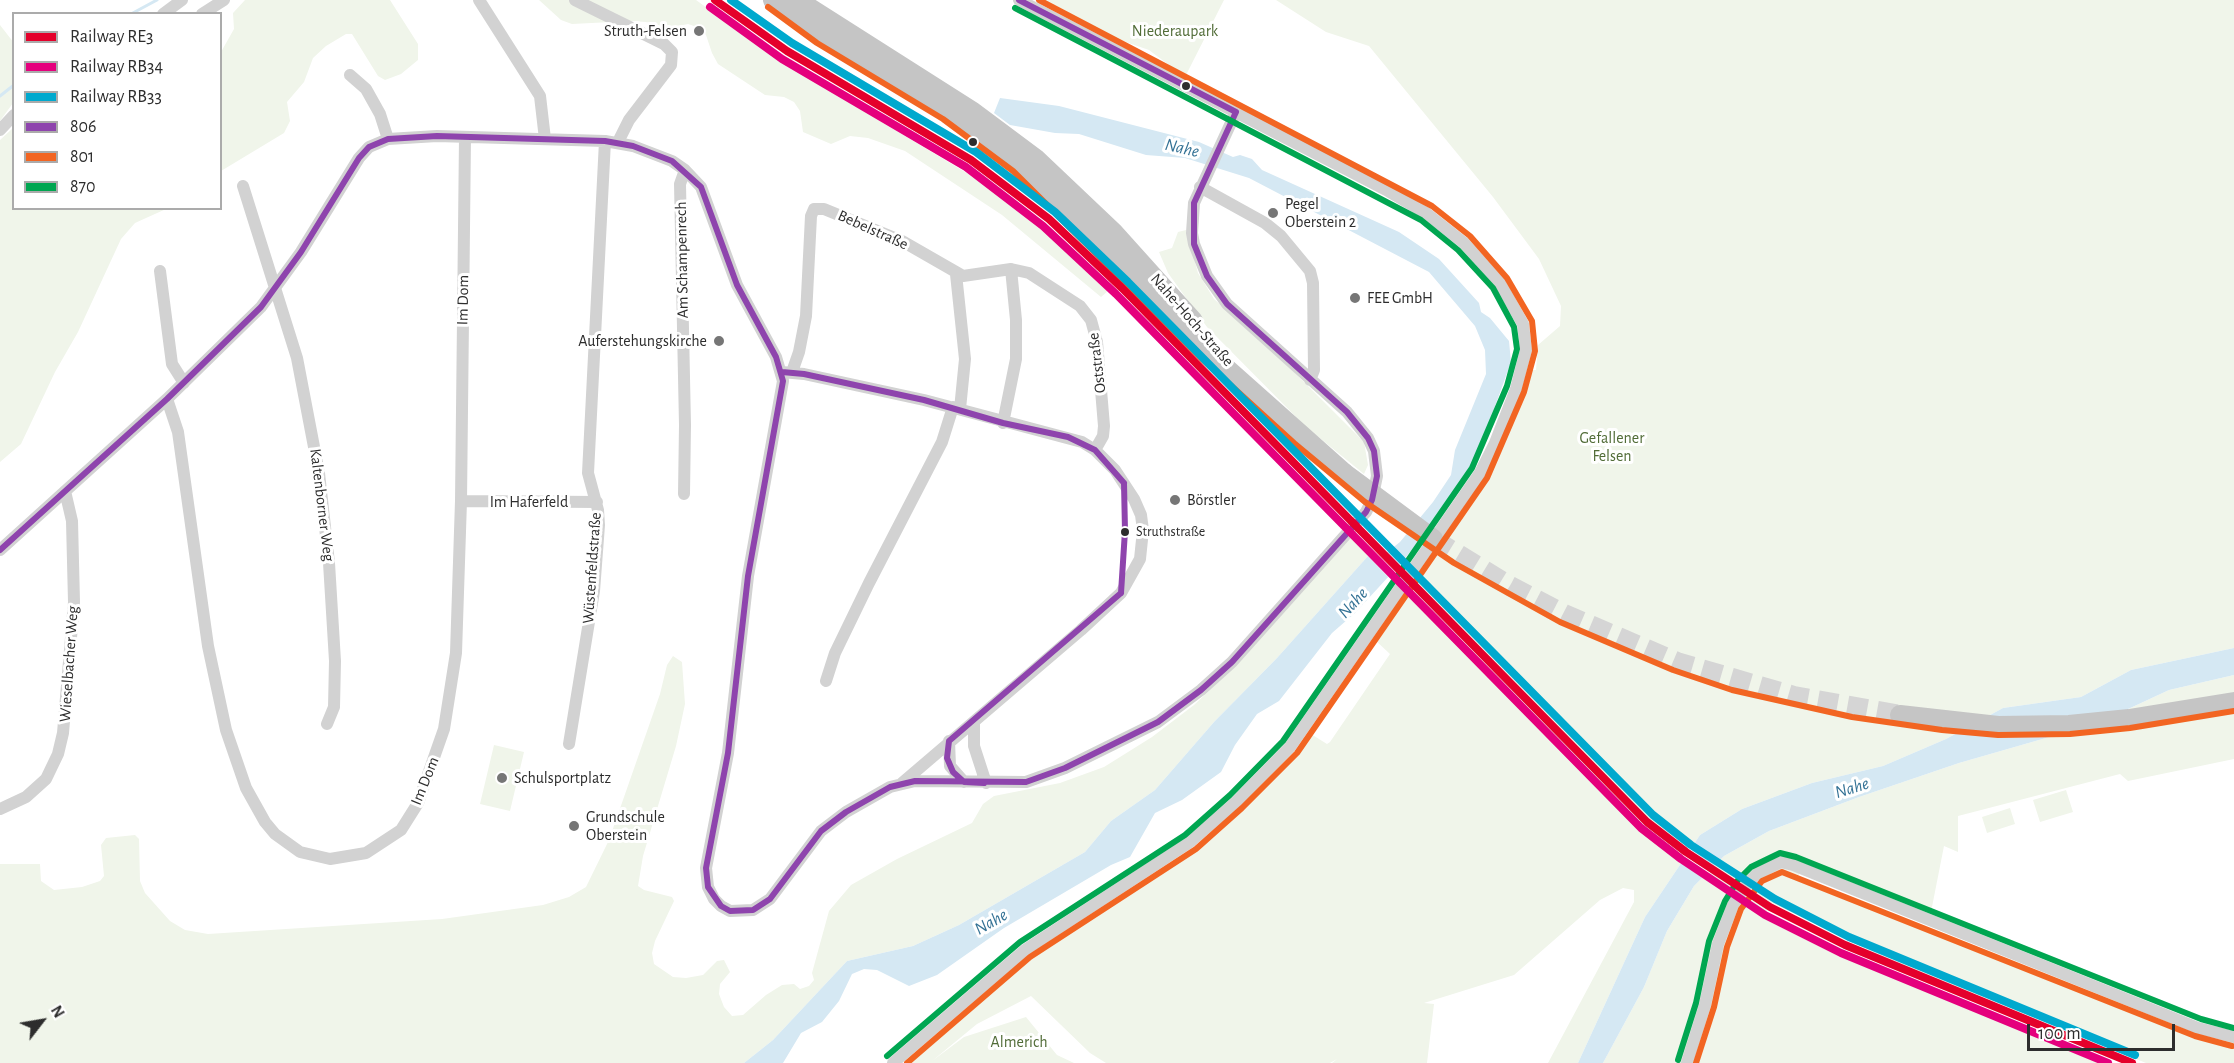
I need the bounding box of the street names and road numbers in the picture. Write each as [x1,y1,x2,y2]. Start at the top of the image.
street label: Am Schampenrech [671,201,693,319]
street label: Bebelstraße [835,206,911,254]
street label: Nahe-Hoch-Straße [1146,269,1238,371]
street label: Im Dom [453,275,473,325]
street label: Oststraße [1084,332,1110,394]
street label: Kaltenborner Weg [306,447,338,563]
street label: Im Haferfeld [490,492,568,512]
street label: Wüstenfeldstraße [579,512,605,624]
street label: Wieselbacher Weg [55,605,83,723]
street label: Im Dom [407,754,443,808]

